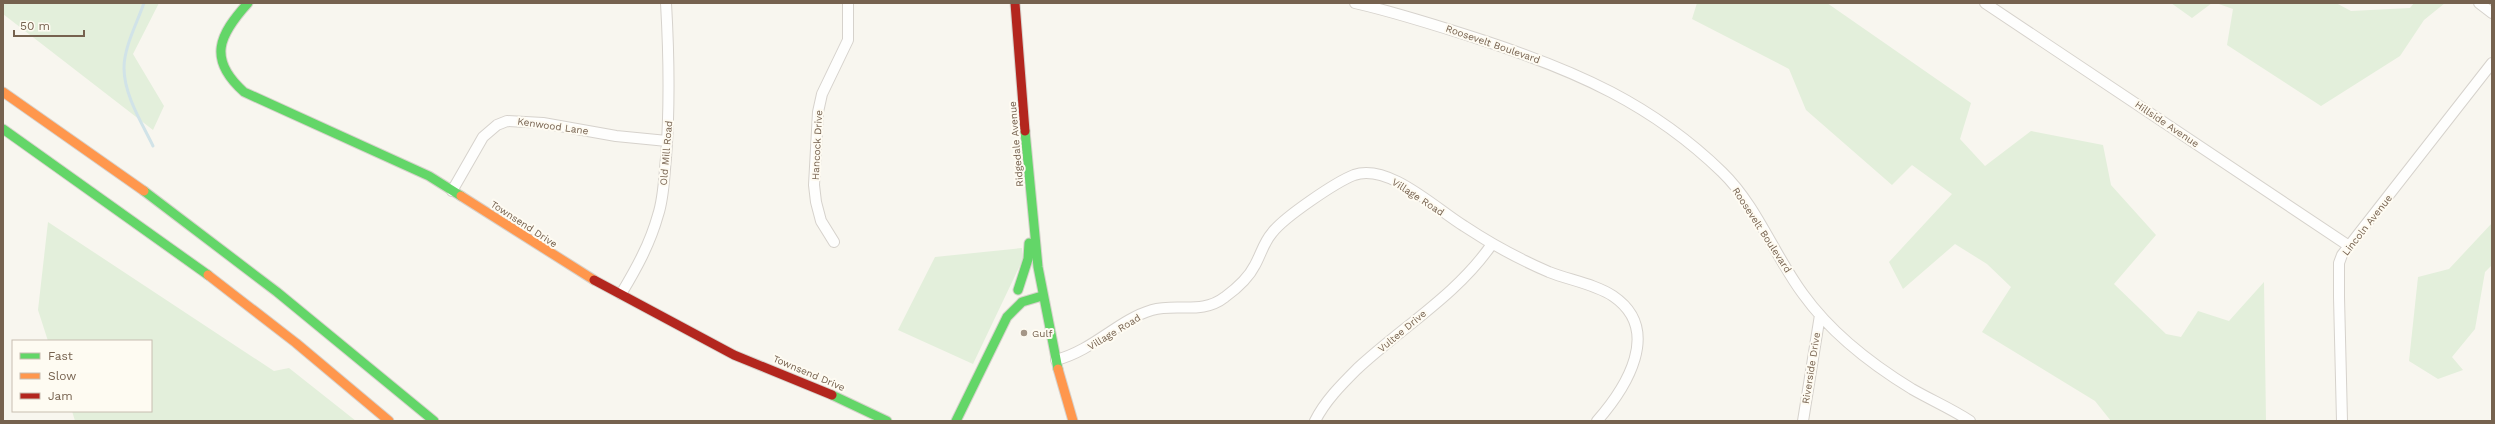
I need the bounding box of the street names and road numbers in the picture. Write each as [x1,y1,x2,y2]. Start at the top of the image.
street label: Roosevelt Boulevard [1444,23,1542,65]
street label: Hillside Avenue [2133,99,2201,150]
street label: Ridgedale Avenue [1007,101,1025,187]
street label: Hancock Drive [810,110,824,180]
street label: Kenwood Lane [517,116,589,136]
street label: Old Mill Road [658,120,674,186]
street label: Village Road [1390,176,1446,218]
street label: Roosevelt Boulevard [1730,185,1794,275]
street label: Lincoln Avenue [2340,192,2394,258]
street label: Townsend Drive [489,198,560,250]
street label: Vultee Drive [1376,308,1428,354]
street label: Village Road [1086,312,1142,352]
street label: Riverside Drive [1800,331,1822,405]
street label: Townsend Drive [771,353,847,393]

